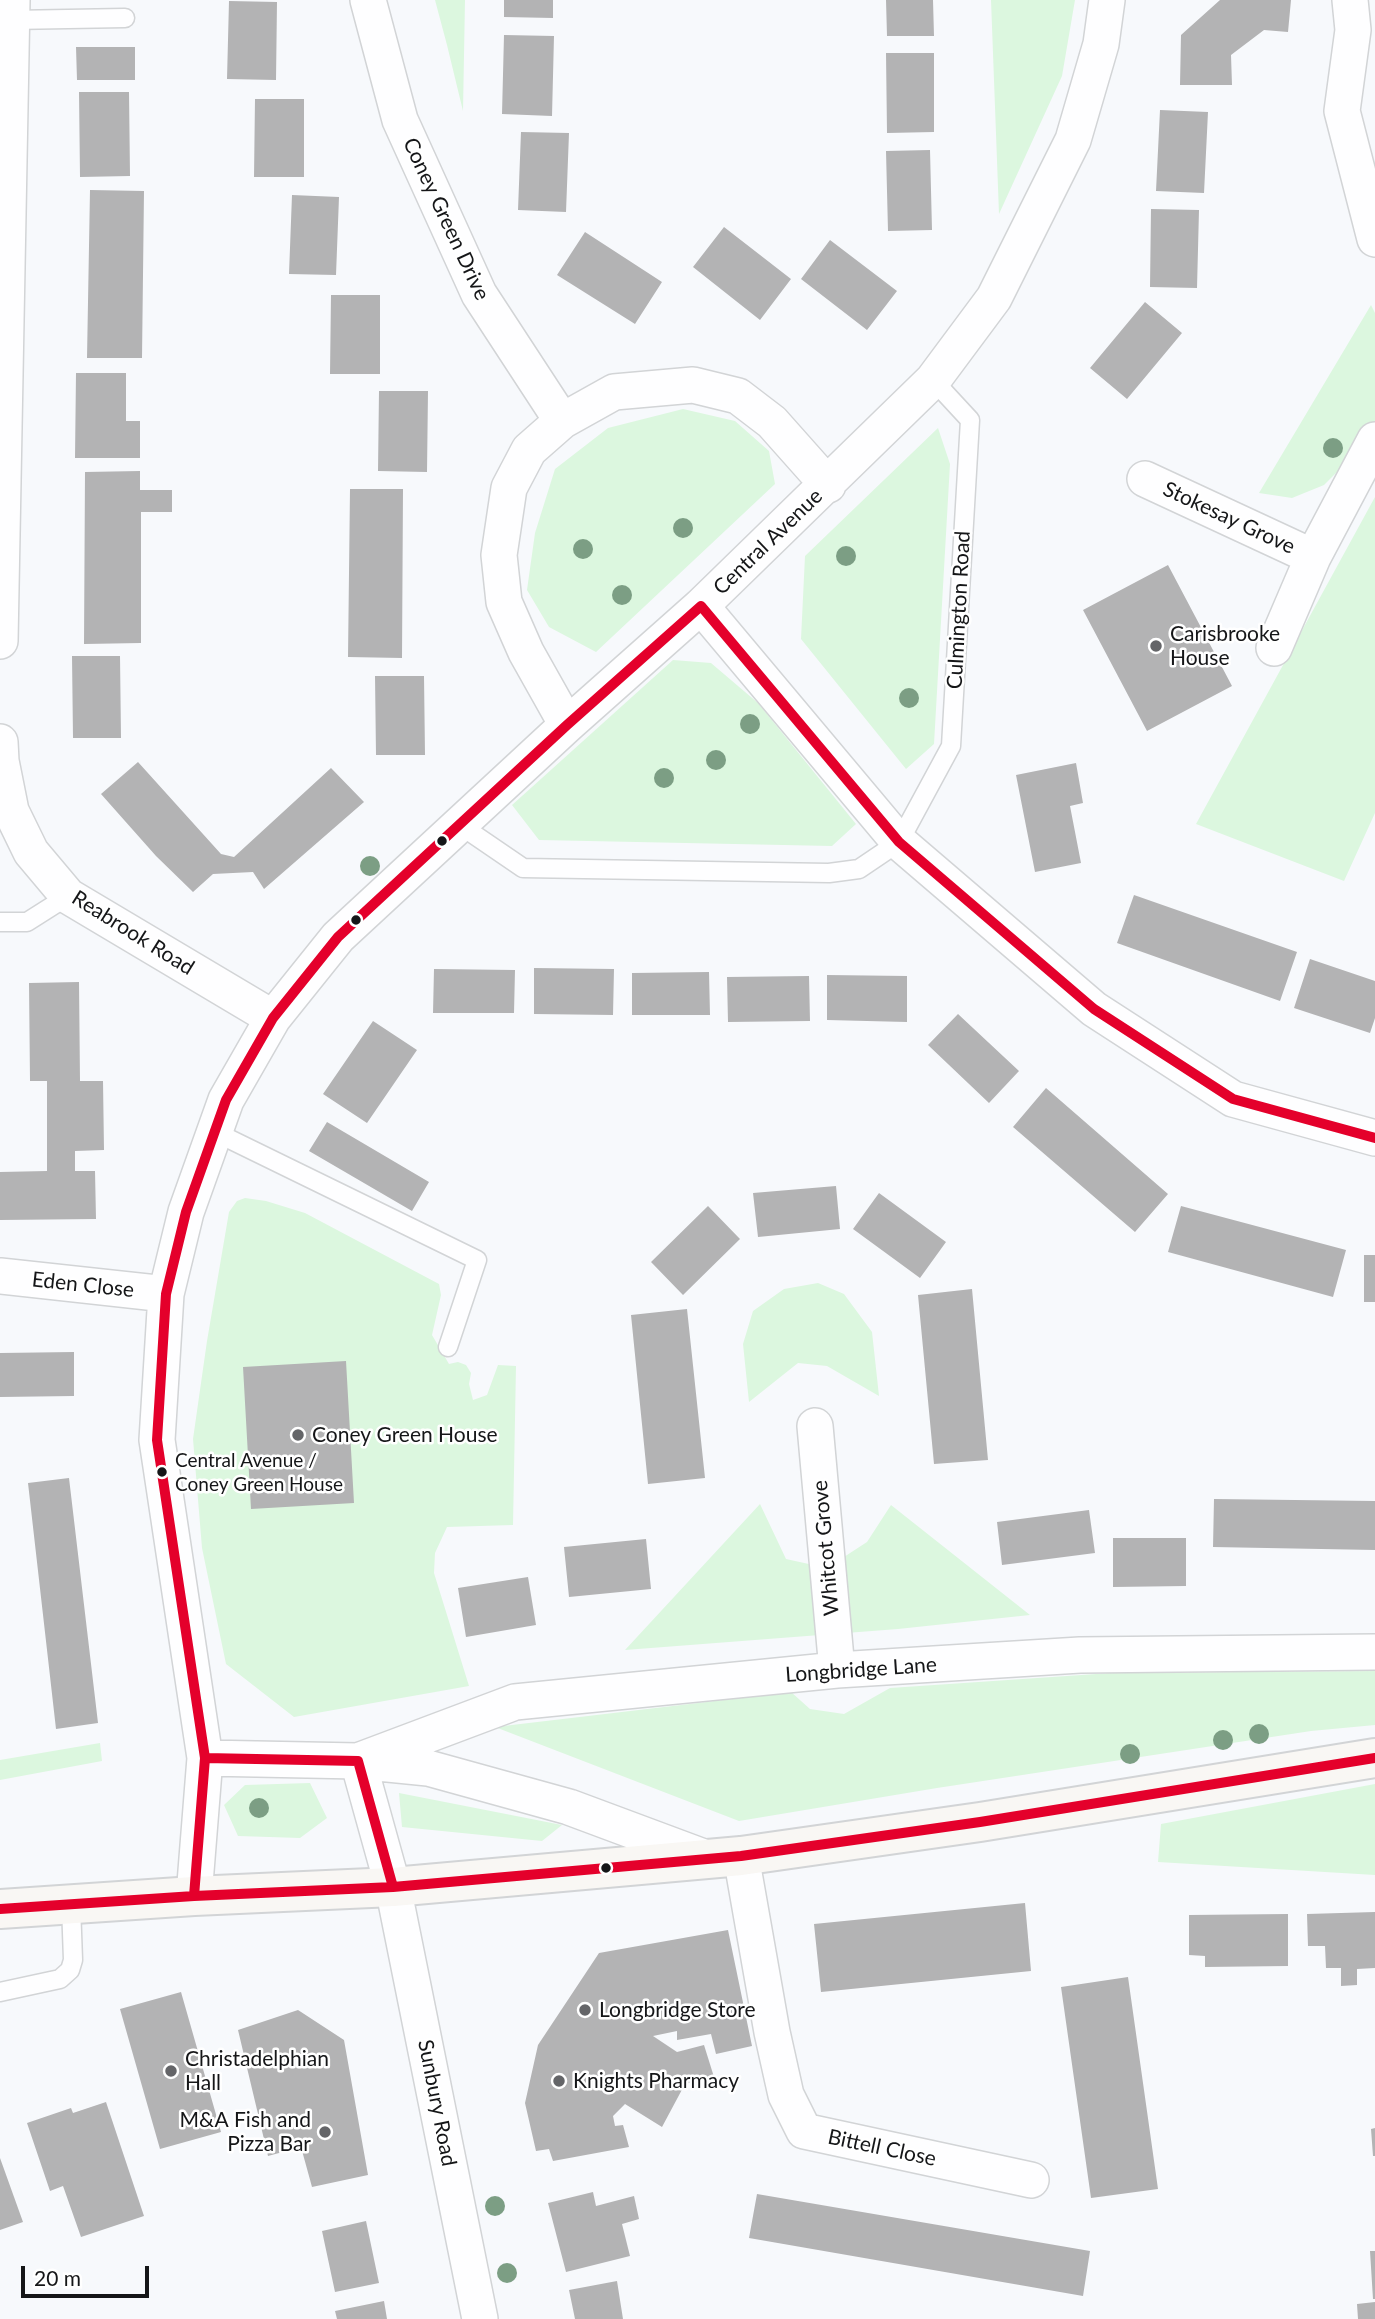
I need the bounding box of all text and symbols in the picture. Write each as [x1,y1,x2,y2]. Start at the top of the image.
street label: Coney Green Drive [397,134,495,304]
street label: Stokesay Grove [1159,476,1299,560]
street label: Central Avenue [708,484,828,600]
street label: Culmington Road [942,530,976,690]
place label: Carisbrooke House [1170,621,1280,671]
marker: Carisbrooke House [1148,638,1164,654]
unlabelled marker [435,834,449,848]
street label: Reabrook Road [67,885,199,981]
unlabelled marker [349,913,363,927]
street label: Eden Close [31,1267,135,1303]
place label: Coney Green House [312,1422,498,1448]
marker: Coney Green House [290,1427,306,1443]
place label: Central Avenue / Coney Green House [175,1450,343,1494]
marker: Central Avenue / Coney Green House [155,1465,169,1479]
street label: Whitcot Grove [808,1479,844,1617]
street label: Longbridge Lane [784,1652,938,1688]
unlabelled marker [599,1861,613,1875]
place label: Longbridge Store [599,1997,756,2023]
marker: Longbridge Store [577,2002,593,2018]
street label: Sunbury Road [412,2038,462,2168]
place label: Christadelphian Hall [185,2046,329,2096]
marker: Christadelphian Hall [163,2063,179,2079]
place label: Knights Pharmacy [573,2068,739,2094]
marker: Knights Pharmacy [551,2073,567,2089]
place label: M&A Fish and Pizza Bar [179,2107,311,2157]
marker: M&A Fish and Pizza Bar [317,2124,333,2140]
street label: Bittell Close [826,2124,938,2172]
scale bar [24,2252,152,2296]
text: 20 m [34,2265,81,2290]

